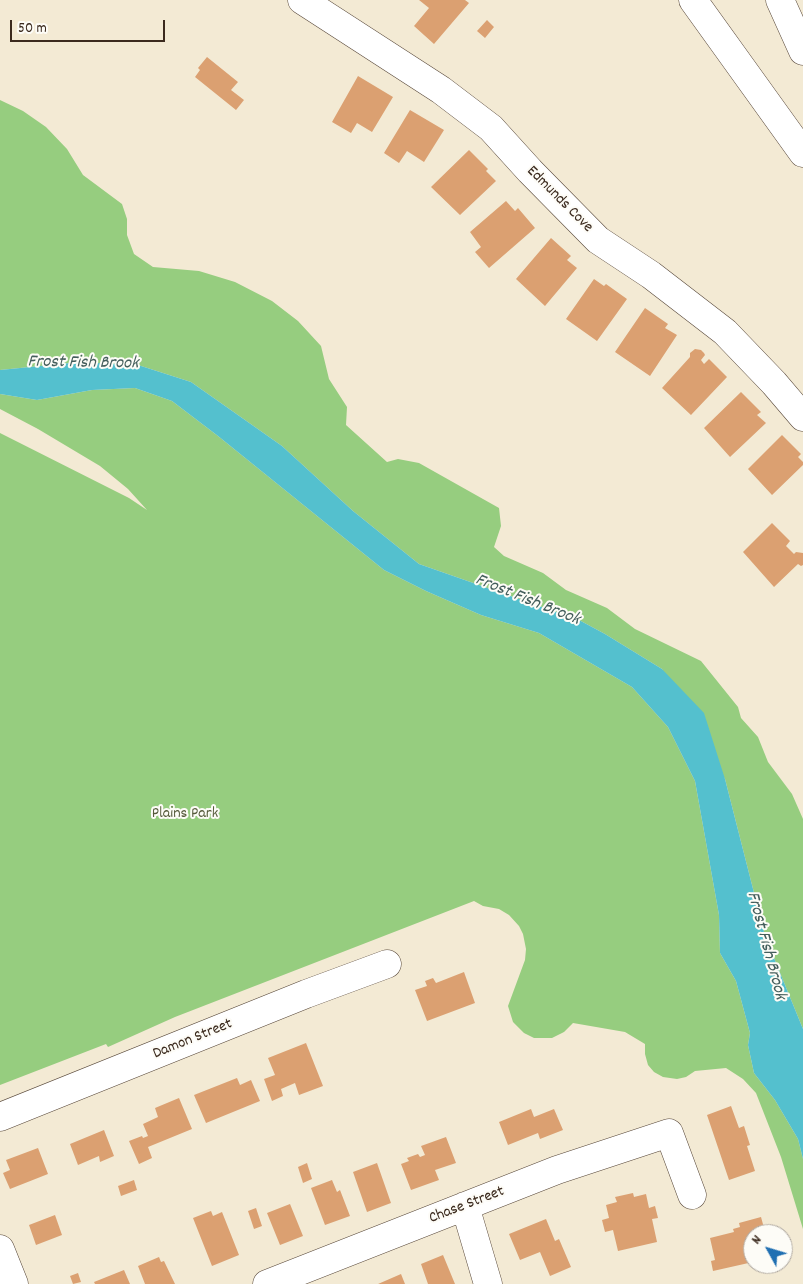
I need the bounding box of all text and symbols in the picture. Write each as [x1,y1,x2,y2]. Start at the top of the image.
scale bar [12,10,168,42]
text: 50 m [18,18,47,40]
street label: Edmunds Cove [522,163,596,237]
water label: Frost Fish Brook [27,352,139,376]
water label: Frost Fish Brook [472,570,582,632]
park label: Plains Park [152,805,218,825]
water label: Frost Fish Brook [740,890,790,1002]
street label: Damon Street [151,1015,235,1065]
street label: Chase Street [427,1183,507,1229]
north arrow [743,1224,793,1274]
text: N [747,1231,767,1249]

